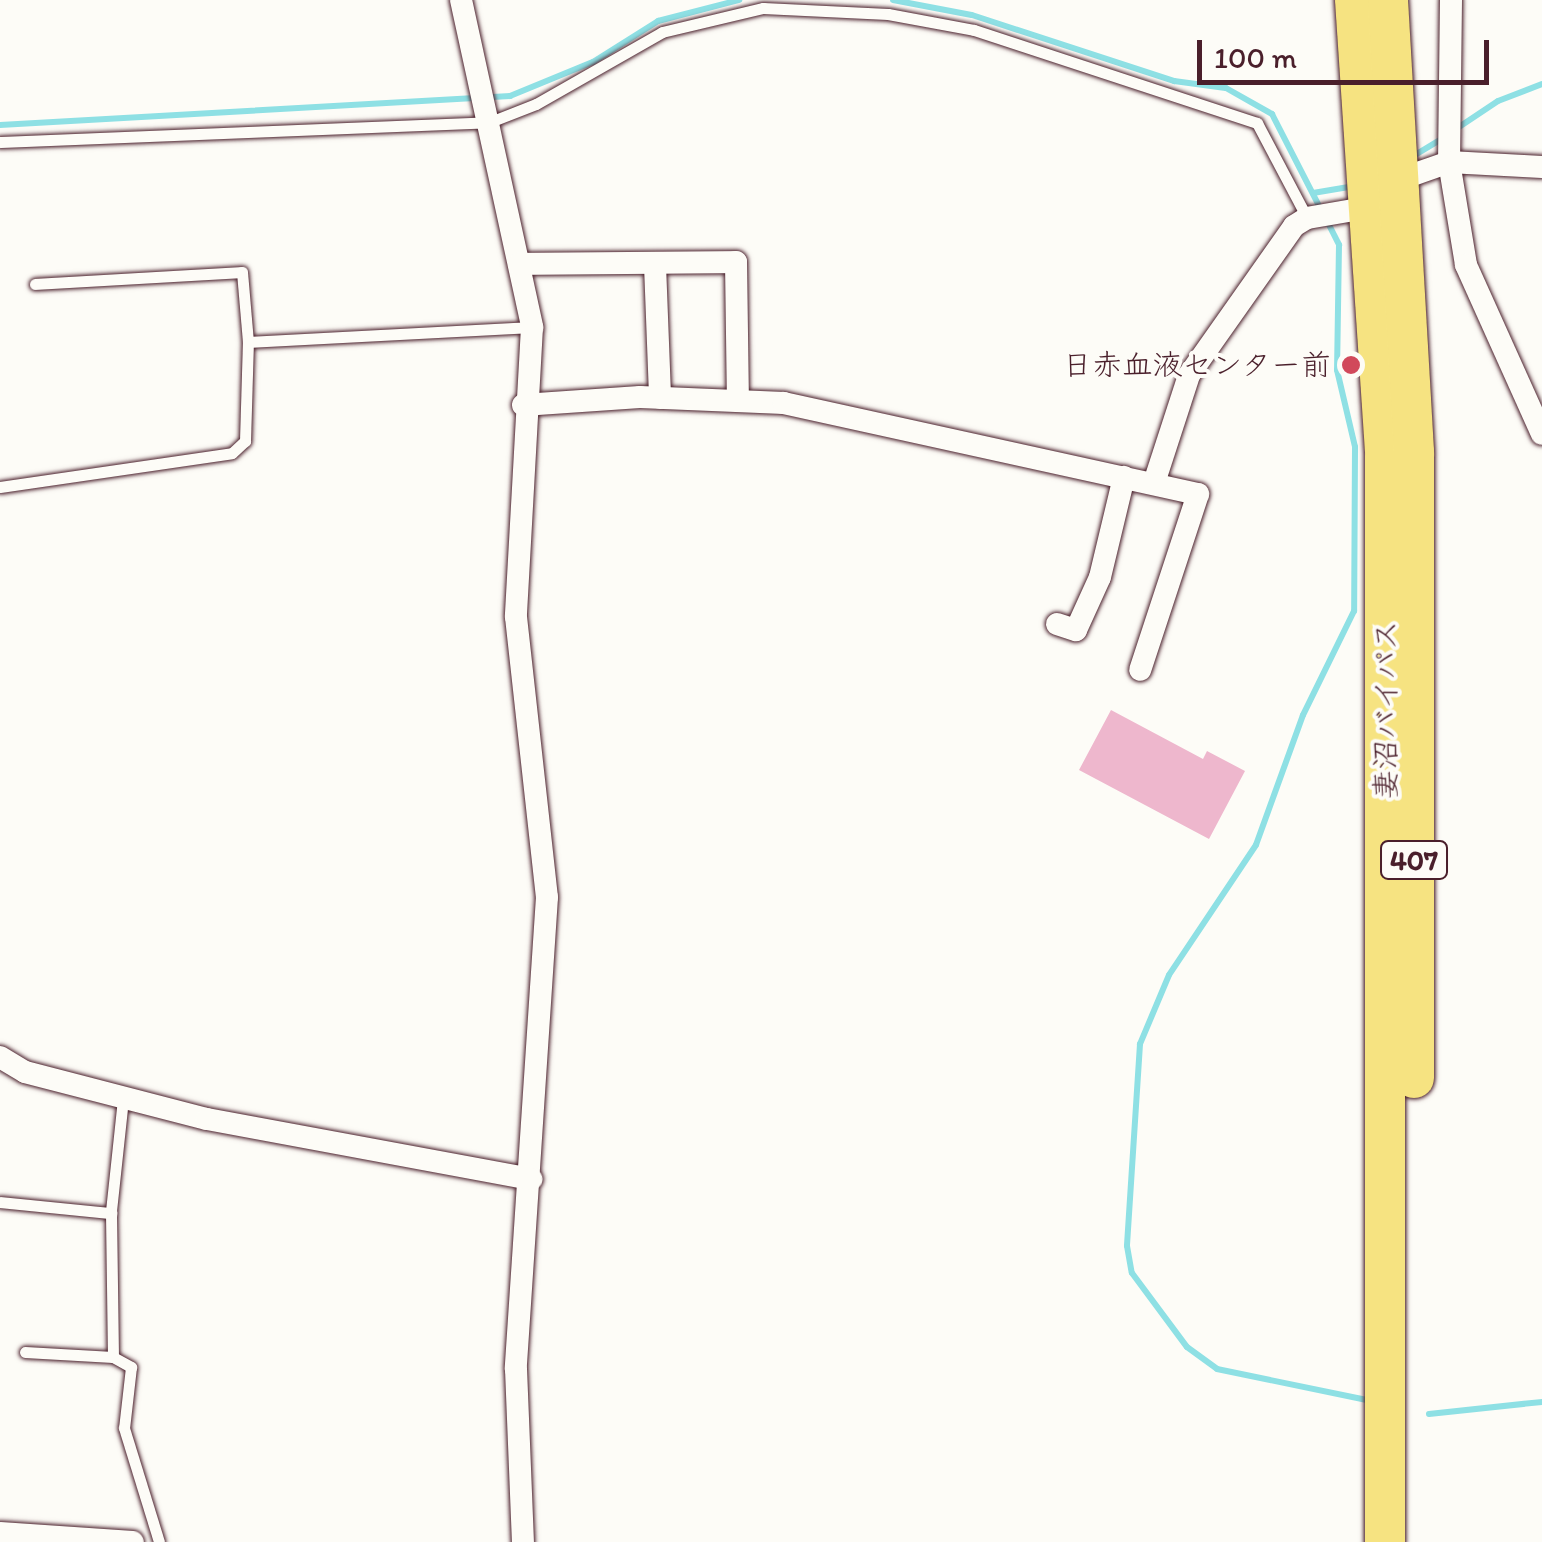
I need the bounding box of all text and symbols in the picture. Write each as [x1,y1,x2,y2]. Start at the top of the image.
scale bar [1202,20,1494,82]
text: 100 m [1214,39,1297,76]
place label: 日赤血液センター前 [1061,347,1331,383]
marker: 日赤血液センター前 [1340,354,1362,376]
street label: 妻沼バイパス [1368,620,1404,800]
road number: 407 [1379,837,1449,883]

